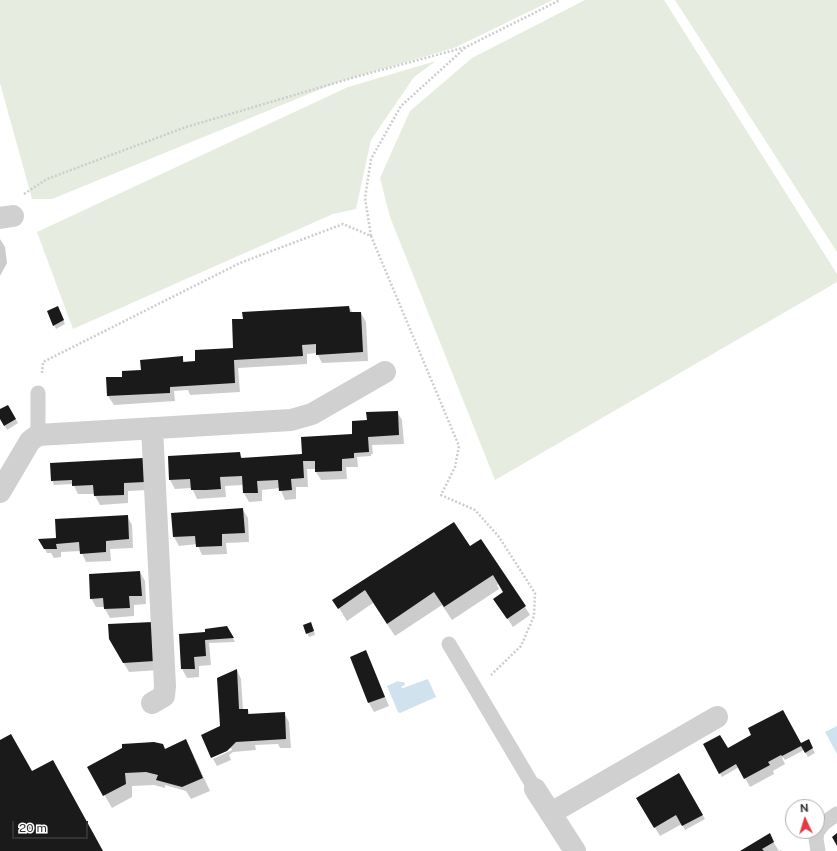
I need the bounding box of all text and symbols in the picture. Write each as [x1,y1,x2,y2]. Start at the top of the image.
north arrow [785,799,825,839]
text: N [800,802,809,814]
scale bar [14,813,90,839]
text: 20 m [19,821,47,835]

